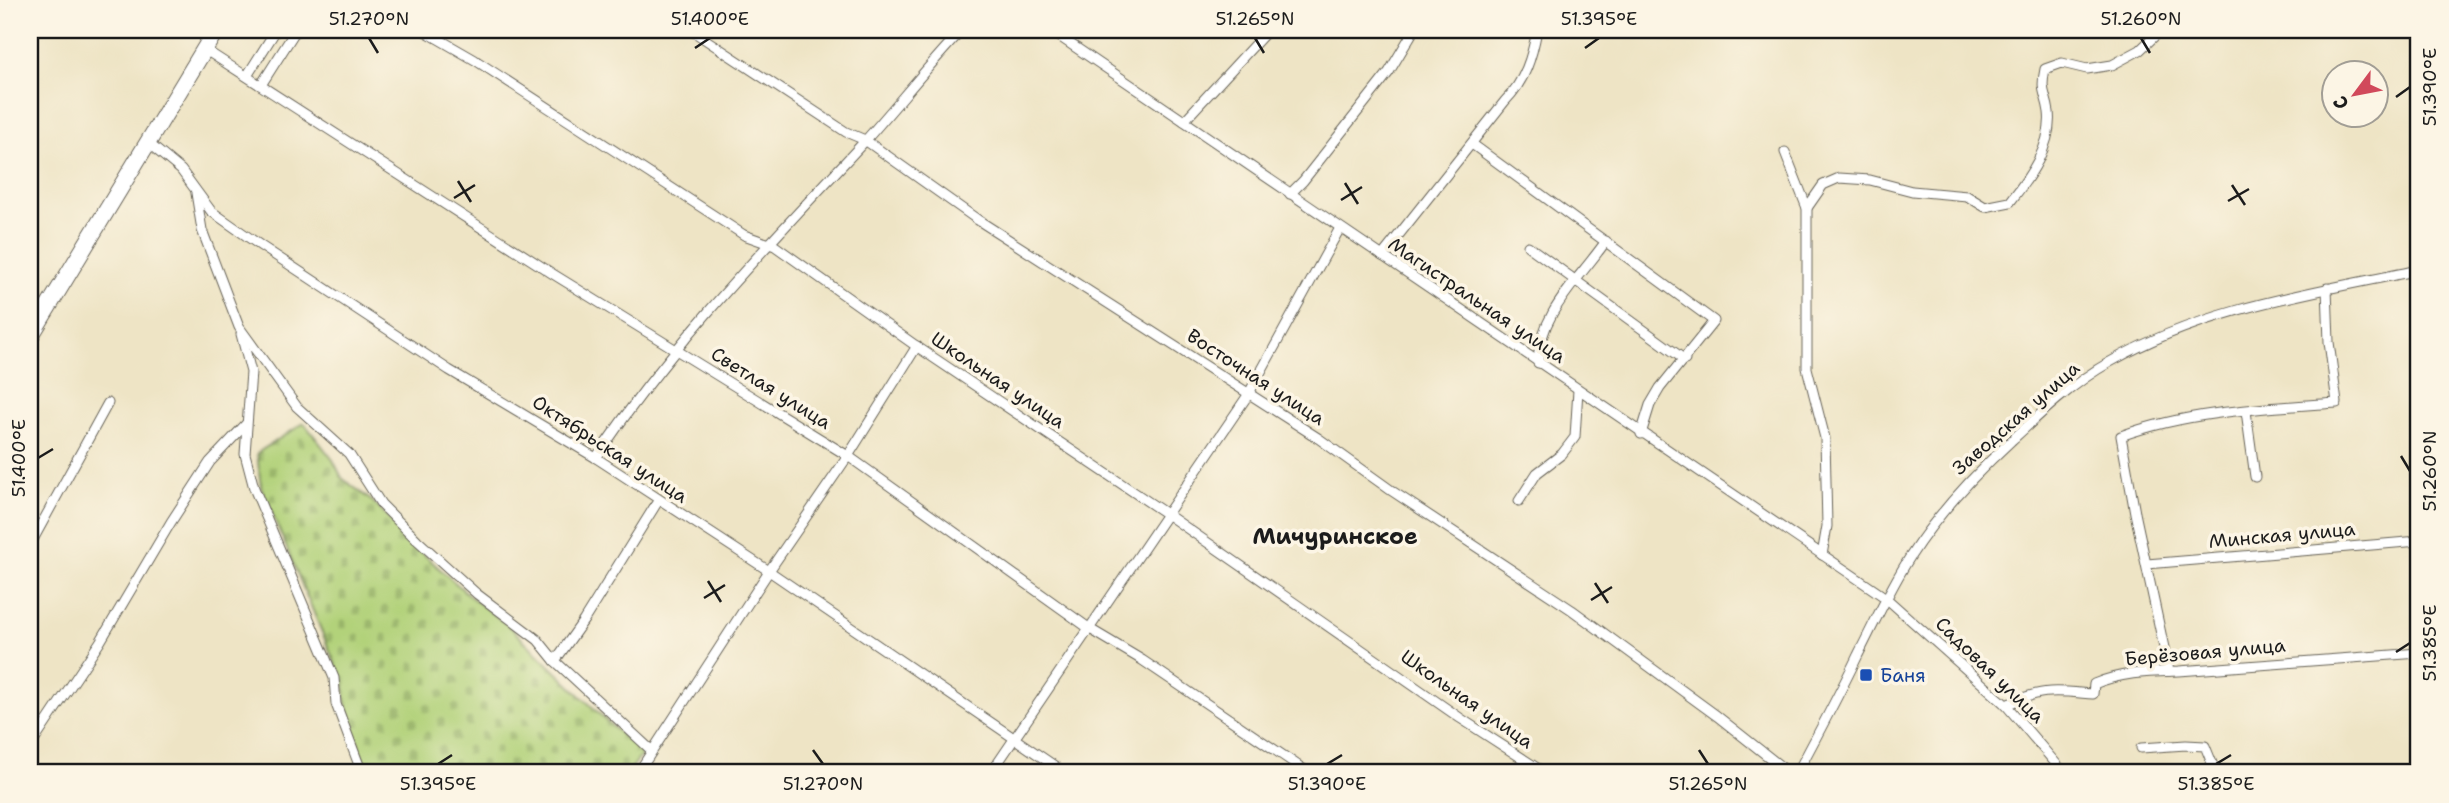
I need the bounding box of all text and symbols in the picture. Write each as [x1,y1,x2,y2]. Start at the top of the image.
text: 51.270°N [329,7,409,31]
text: 51.400°E [671,7,749,31]
text: 51.265°N [1216,7,1295,31]
text: 51.395°E [1561,7,1637,31]
text: 51.260°N [2101,7,2181,31]
text: 51.390°E [2418,48,2442,126]
north arrow [2320,60,2390,130]
text: С [2327,91,2355,114]
street label: Магистральная улица [1383,231,1571,369]
street label: Восточная улица [1182,323,1330,431]
street label: Школьная улица [926,326,1070,434]
street label: Светлая улица [706,341,836,435]
street label: Заводская улица [1947,356,2085,480]
street label: Октябрьская улица [527,389,693,509]
text: 51.400°E [7,419,31,497]
text: 51.260°N [2418,431,2442,511]
street label: Минская улица [2208,516,2357,554]
district label: Мичуринское [1252,521,1418,551]
text: 51.385°E [2418,604,2442,682]
street label: Садовая улица [1930,611,2050,729]
street label: Берёзовая улица [2124,633,2287,671]
street label: Школьная улица [1396,644,1538,754]
place label: Баня [1880,663,1926,688]
marker: Баня [1858,667,1874,683]
text: 51.395°E [400,772,476,796]
text: 51.270°N [783,772,863,796]
text: 51.390°E [1288,772,1366,796]
text: 51.265°N [1669,772,1748,796]
text: 51.385°E [2177,772,2255,796]

